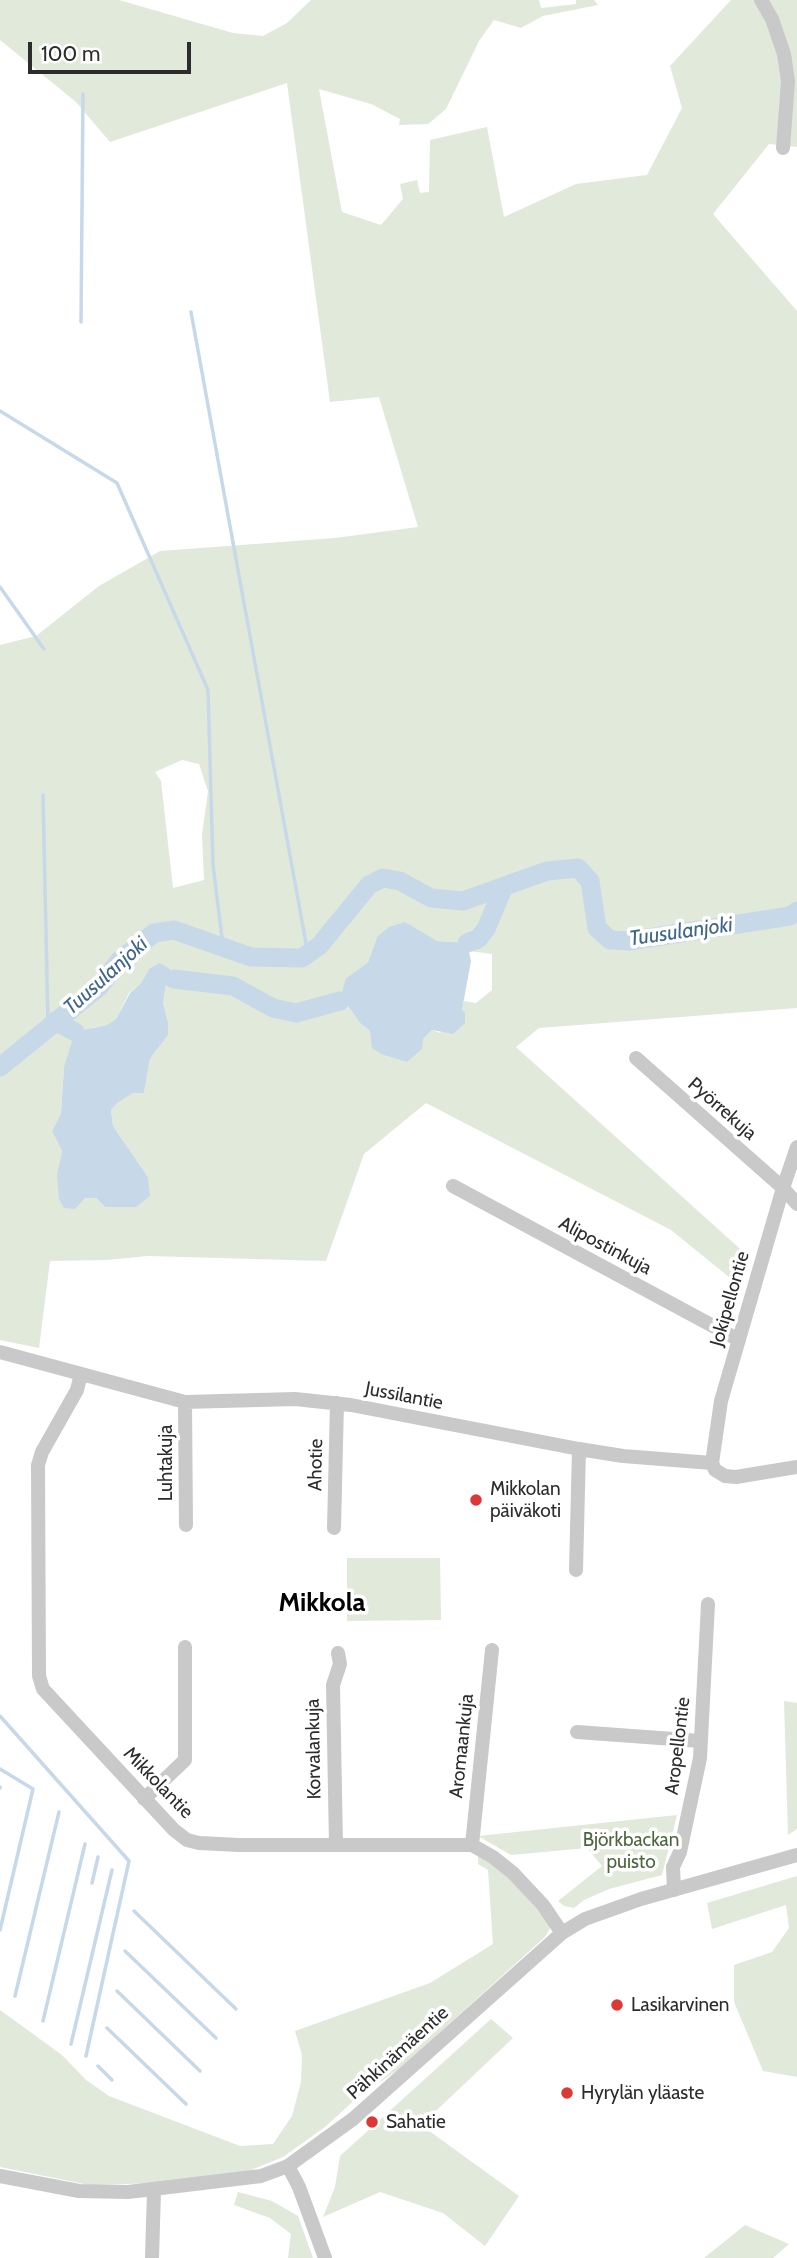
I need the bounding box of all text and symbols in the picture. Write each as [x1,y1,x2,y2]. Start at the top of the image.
scale bar [32,28,194,72]
text: 100 m [41,41,100,66]
water label: Tuusulanjoki [628,912,734,952]
water label: Tuusulanjoki [59,932,153,1020]
street label: Pyörrekuja [683,1073,761,1145]
street label: Alipostinkuja [555,1212,655,1280]
street label: Jokipellontie [706,1249,754,1349]
street label: Jussilantie [363,1377,445,1415]
street label: Luhtakuja [155,1425,177,1501]
street label: Ahotie [304,1439,328,1491]
place label: Mikkolan päiväkoti [490,1478,561,1522]
marker: Mikkolan päiväkoti [468,1492,484,1508]
district label: Mikkola [279,1587,365,1619]
street label: Aromaankuja [445,1693,479,1799]
street label: Aropellontie [661,1696,695,1796]
street label: Korvalankuja [302,1698,326,1800]
street label: Mikkolantie [118,1743,198,1823]
park label: Björkbackan puisto [583,1829,679,1873]
place label: Lasikarvinen [631,1994,729,2016]
marker: Lasikarvinen [609,1997,625,2013]
street label: Pähkinämäentie [343,2002,453,2104]
place label: Hyrylän yläaste [581,2082,704,2104]
marker: Hyrylän yläaste [559,2085,575,2101]
place label: Sahatie [386,2111,446,2133]
marker: Sahatie [364,2114,380,2130]

